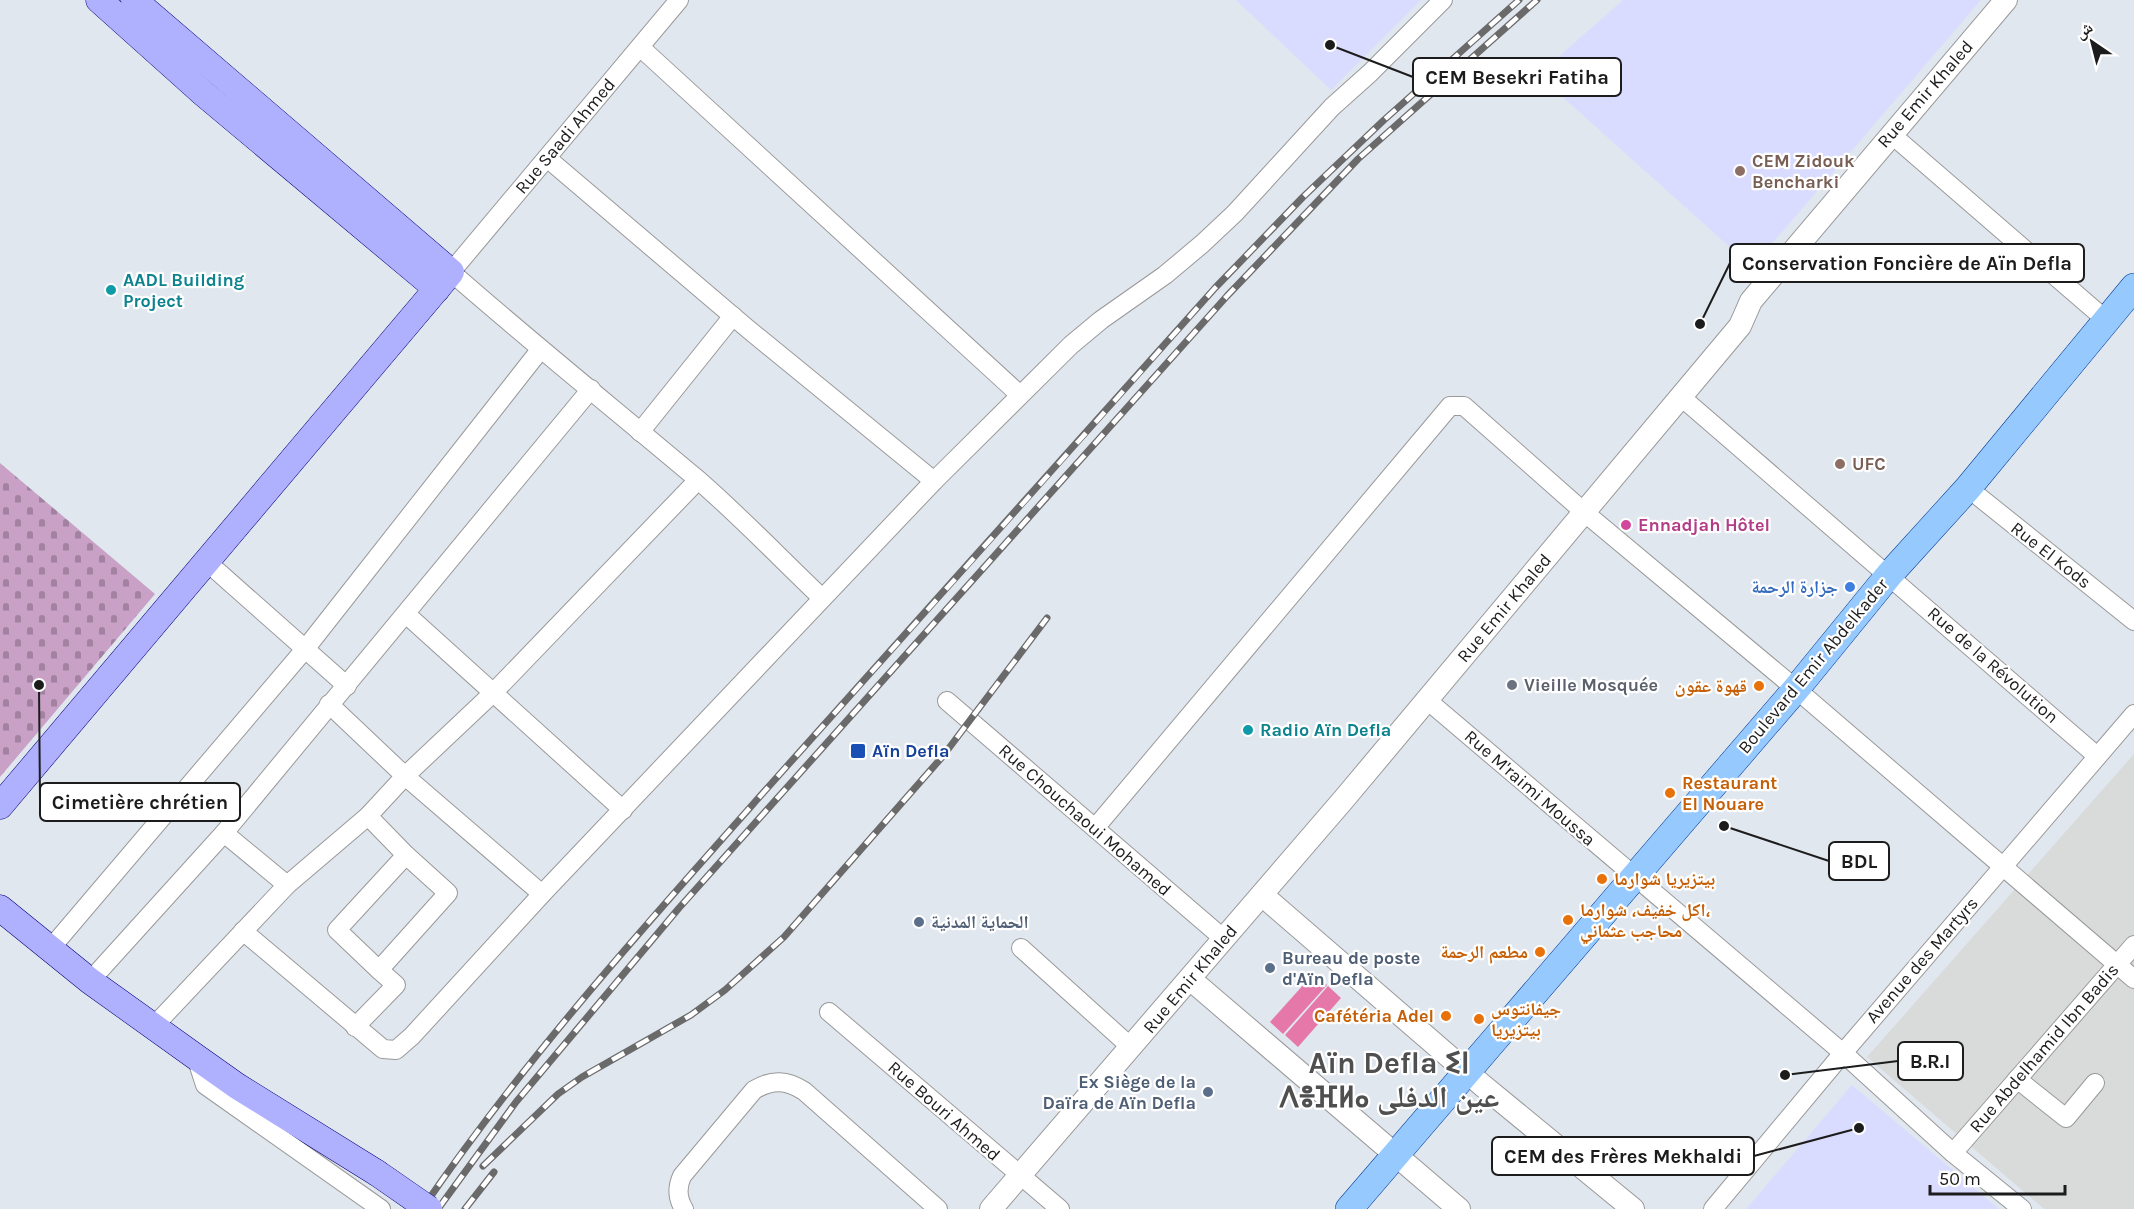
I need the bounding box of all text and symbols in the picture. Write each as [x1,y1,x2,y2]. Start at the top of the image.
north arrow [2062,12,2122,72]
text: ش [2071,17,2096,43]
street label: Rue Emir Khaled [1872,36,1978,152]
callout: CEM Besekri Fatiha [1413,58,1621,96]
text: CEM Besekri Fatiha [1425,66,1609,89]
street label: Rue Saadi Ahmed [510,74,620,198]
place label: CEM Zidouk Bencharki [1752,150,1855,193]
marker: CEM Zidouk Bencharki [1733,164,1747,178]
callout: Conservation Foncière de Aïn Defla [1730,244,2084,282]
text: Conservation Foncière de Aïn Defla [1742,252,2072,275]
place label: AADL Building Project [123,269,245,312]
marker: AADL Building Project [104,283,118,297]
place label: UFC [1852,453,1886,475]
marker: UFC [1833,457,1847,471]
place label: Ennadjah Hôtel [1638,514,1770,536]
street label: Rue El Kods [2006,517,2096,593]
marker: Ennadjah Hôtel [1619,518,1633,532]
street label: Rue Emir Khaled [1452,549,1556,667]
street label: Boulevard Emir Abdelkader [1733,573,1893,758]
place label: جزارة الرحمة [1751,576,1838,598]
marker: جزارة الرحمة [1843,580,1857,594]
street label: Rue de la Révolution [1923,602,2063,728]
place label: Vieille Mosquée [1524,674,1658,696]
place label: قهوة عقون [1675,675,1747,697]
marker: Vieille Mosquée [1505,678,1519,692]
marker: قهوة عقون [1752,679,1766,693]
place label: Radio Aïn Defla [1260,719,1391,741]
marker: Radio Aïn Defla [1241,723,1255,737]
street label: Rue M'raimi Moussa [1460,725,1600,851]
street label: Rue Chouchaoui Mohamed [994,739,1176,901]
place label: Aïn Defla [872,740,949,762]
marker: Aïn Defla [849,742,867,760]
place label: Restaurant El Nouare [1682,772,1777,815]
callout: Cimetière chrétien [40,783,240,821]
marker: Restaurant El Nouare [1663,786,1677,800]
text: Cimetière chrétien [52,791,228,814]
callout: BDL [1829,842,1889,880]
text: BDL [1841,850,1877,873]
place label: بيتزيريا شوارما [1614,868,1715,890]
marker: بيتزيريا شوارما [1595,872,1609,886]
street label: Avenue des Martyrs [1861,892,1983,1028]
place label: اكل خفيف، شوارما، محاجب عثماني [1580,899,1711,945]
place label: الحماية المدنية [931,911,1029,933]
marker: اكل خفيف، شوارما، محاجب عثماني [1561,913,1575,927]
marker: الحماية المدنية [912,915,926,929]
street label: Rue Emir Khaled [1138,920,1242,1038]
place label: مطعم الرحمة [1441,941,1528,964]
marker: مطعم الرحمة [1533,945,1547,959]
place label: Bureau de poste d'Aïn Defla [1282,947,1420,990]
street label: Rue Abdelhamid Ibn Badis [1965,959,2123,1137]
marker: Bureau de poste d'Aïn Defla [1263,961,1277,975]
place label: جيفانتوس بيتزيريا [1491,998,1561,1041]
place label: Cafétéria Adel [1314,1005,1434,1027]
marker: Cafétéria Adel [1439,1009,1453,1023]
marker: جيفانتوس بيتزيريا [1472,1012,1486,1026]
callout: B.R.I [1898,1042,1963,1080]
district label: Aïn Defla ⵉⵏ ⴷⴻⴼⵍⴰ عين الدفلى [1279,1045,1499,1115]
text: B.R.I [1910,1050,1950,1073]
street label: Rue Bouri Ahmed [883,1056,1005,1166]
place label: Ex Siège de la Daïra de Aïn Defla [1042,1071,1196,1114]
marker: Ex Siège de la Daïra de Aïn Defla [1201,1085,1215,1099]
callout: CEM des Frères Mekhaldi [1492,1137,1754,1175]
text: CEM des Frères Mekhaldi [1504,1145,1742,1168]
scale bar [1930,1158,2065,1196]
text: 50 m [1939,1168,1981,1190]

